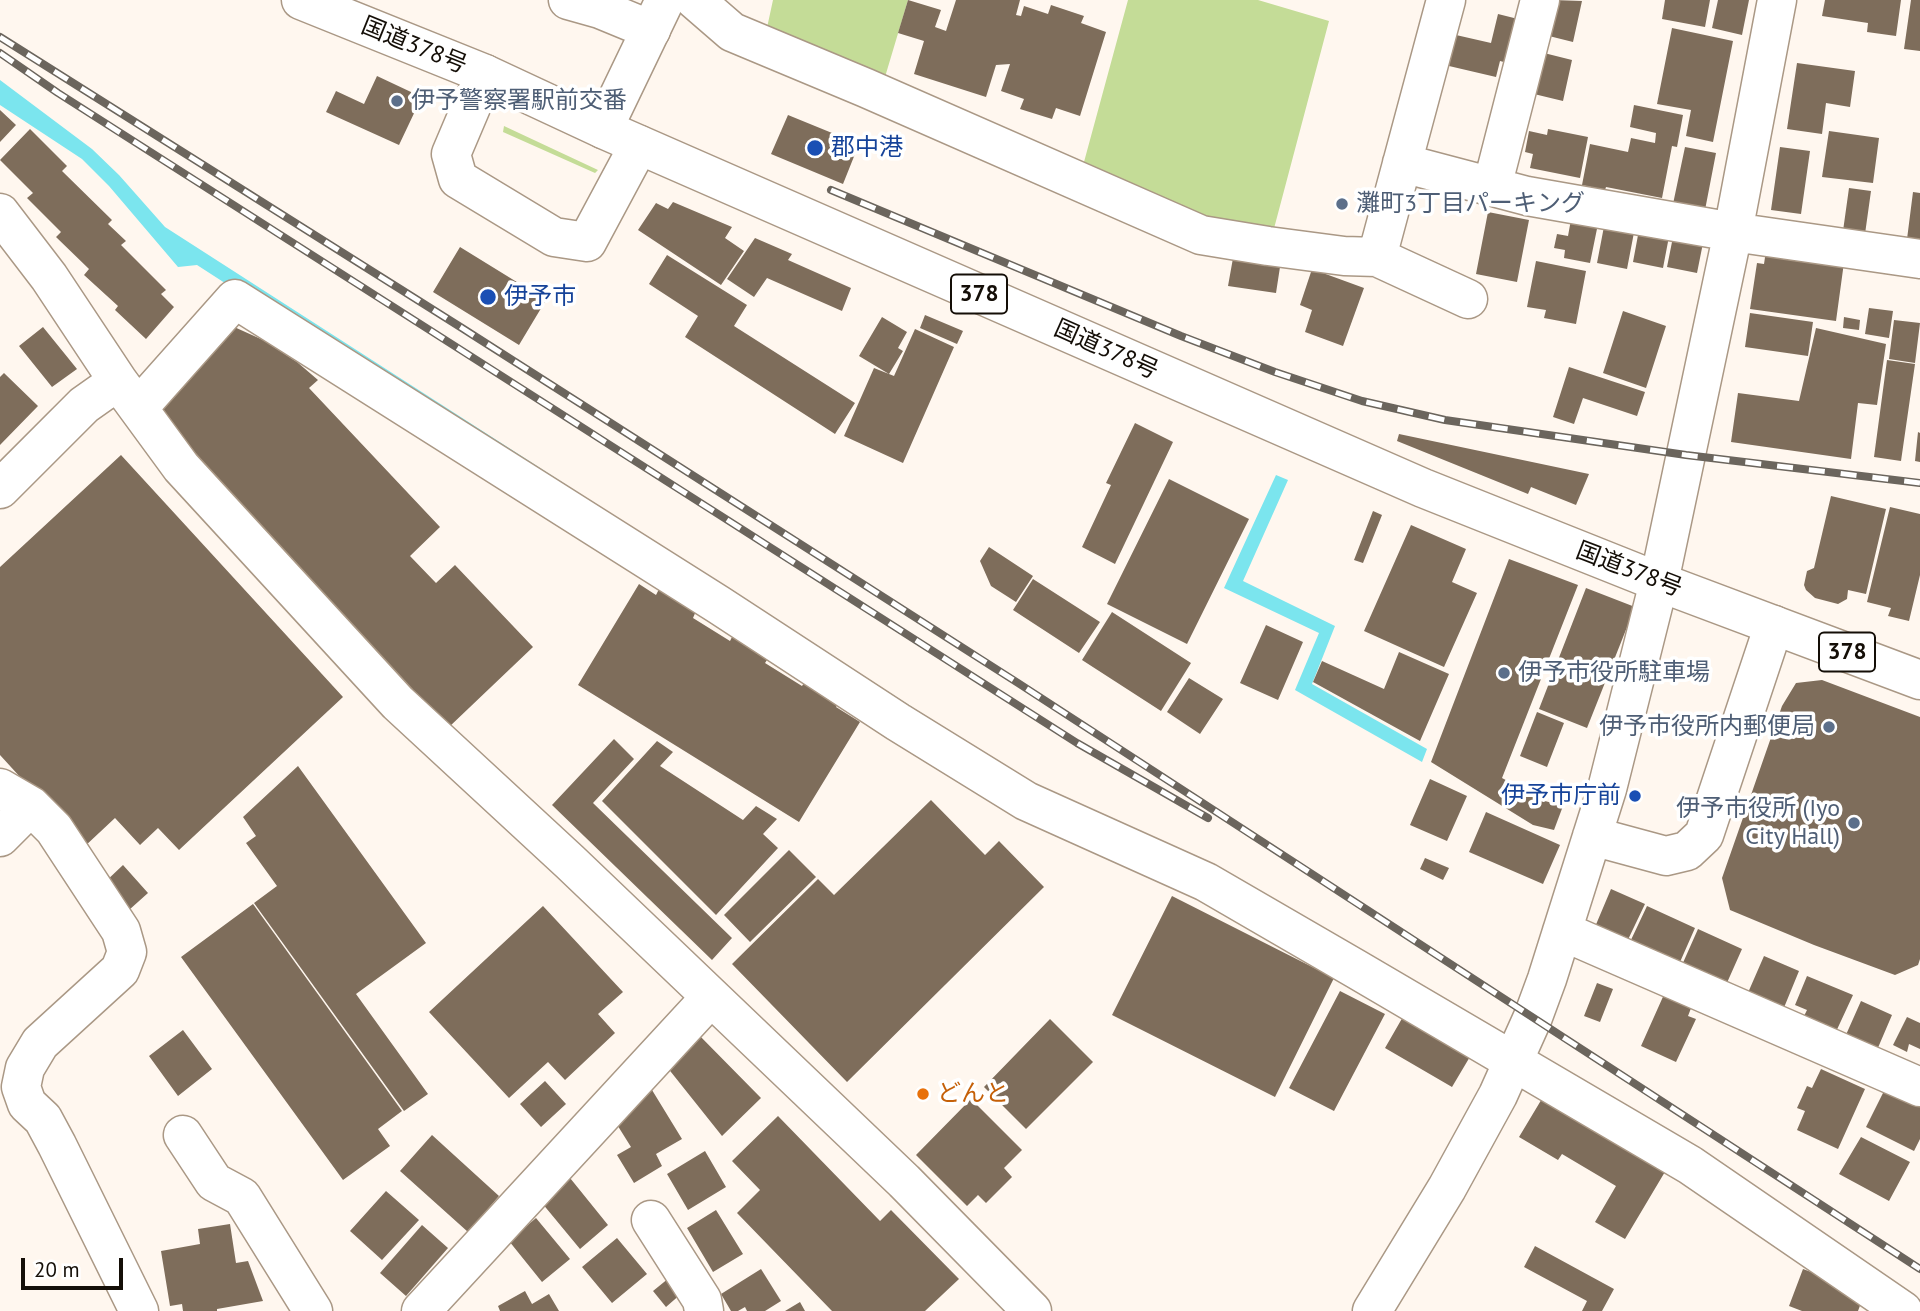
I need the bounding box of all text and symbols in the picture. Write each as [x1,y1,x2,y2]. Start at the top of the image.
street label: 国道378号 [357,12,471,80]
place label: 伊予警察署駅前交番 [411,87,627,115]
marker: 伊予警察署駅前交番 [389,93,405,109]
place label: 郡中港 [831,134,903,162]
marker: 郡中港 [805,138,825,158]
place label: 灘町3丁目パーキング [1356,190,1585,218]
marker: 灘町3丁目パーキング [1334,196,1350,212]
road number: 378 [951,274,1007,314]
place label: 伊予市 [504,283,576,311]
marker: 伊予市 [478,287,498,307]
street label: 国道378号 [1049,314,1163,386]
street label: 国道378号 [1572,537,1686,603]
road number: 378 [1819,632,1875,672]
place label: 伊予市役所駐車場 [1518,659,1710,687]
marker: 伊予市役所駐車場 [1496,665,1512,681]
place label: 伊予市役所内郵便局 [1599,713,1815,741]
marker: 伊予市役所内郵便局 [1821,719,1837,735]
place label: 伊予市庁前 [1501,782,1621,810]
marker: 伊予市庁前 [1627,788,1643,804]
place label: 伊予市役所 (Iyo City Hall) [1676,795,1840,851]
marker: 伊予市役所 (Iyo City Hall) [1846,815,1862,831]
place label: どんと [937,1080,1009,1108]
marker: どんと [915,1086,931,1102]
scale bar [24,1244,126,1288]
text: 20 m [34,1256,80,1283]

